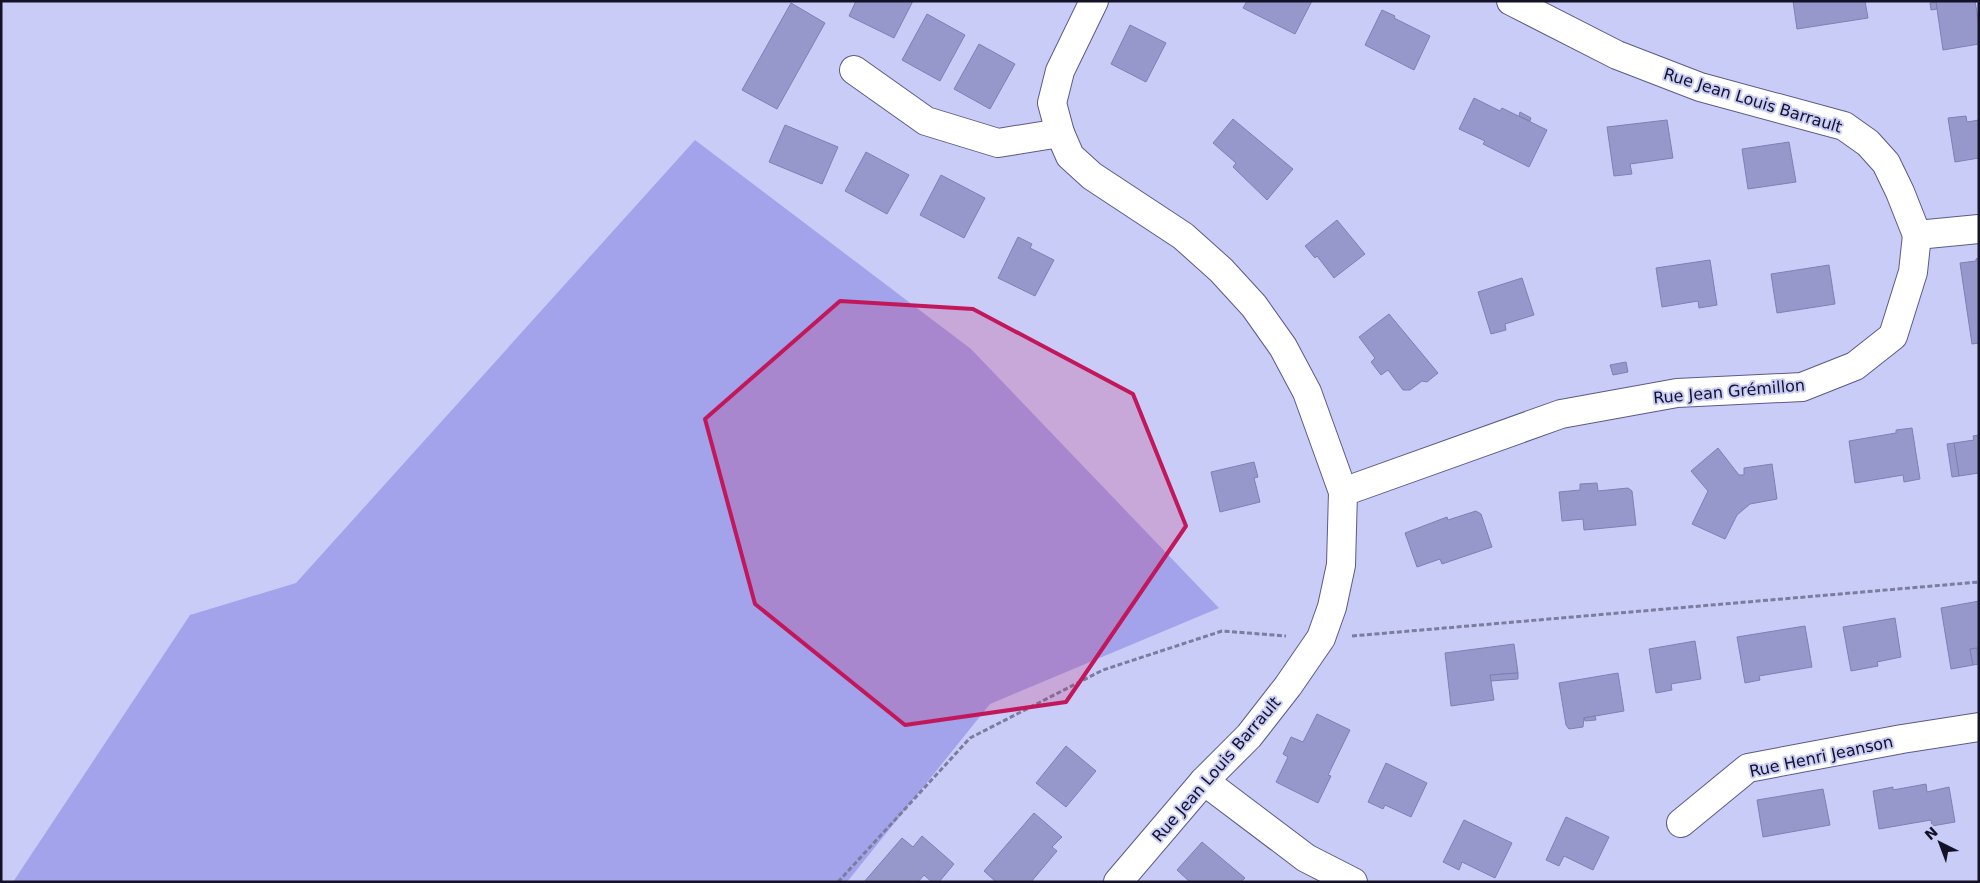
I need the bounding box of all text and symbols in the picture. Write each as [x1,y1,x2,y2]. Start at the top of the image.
street label: Rue Jean Louis Barrault [1661,64,1844,137]
street label: Rue Jean Grémillon [1652,375,1806,408]
street label: Rue Jean Louis Barrault [1148,693,1284,846]
street label: Rue Henri Jeanson [1748,732,1895,781]
north arrow [1915,818,1965,868]
text: N [1922,823,1941,843]

